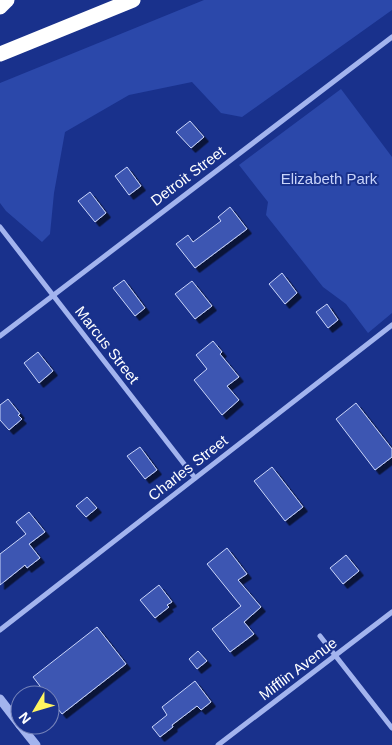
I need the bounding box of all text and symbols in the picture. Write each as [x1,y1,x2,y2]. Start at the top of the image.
street label: Detroit Street [147,142,229,209]
park label: Elizabeth Park [281,170,378,187]
street label: Marcus Street [72,303,143,387]
street label: Charles Street [145,431,231,504]
street label: Mifflin Avenue [256,634,340,703]
north arrow [10,685,60,735]
text: N [15,709,34,727]

